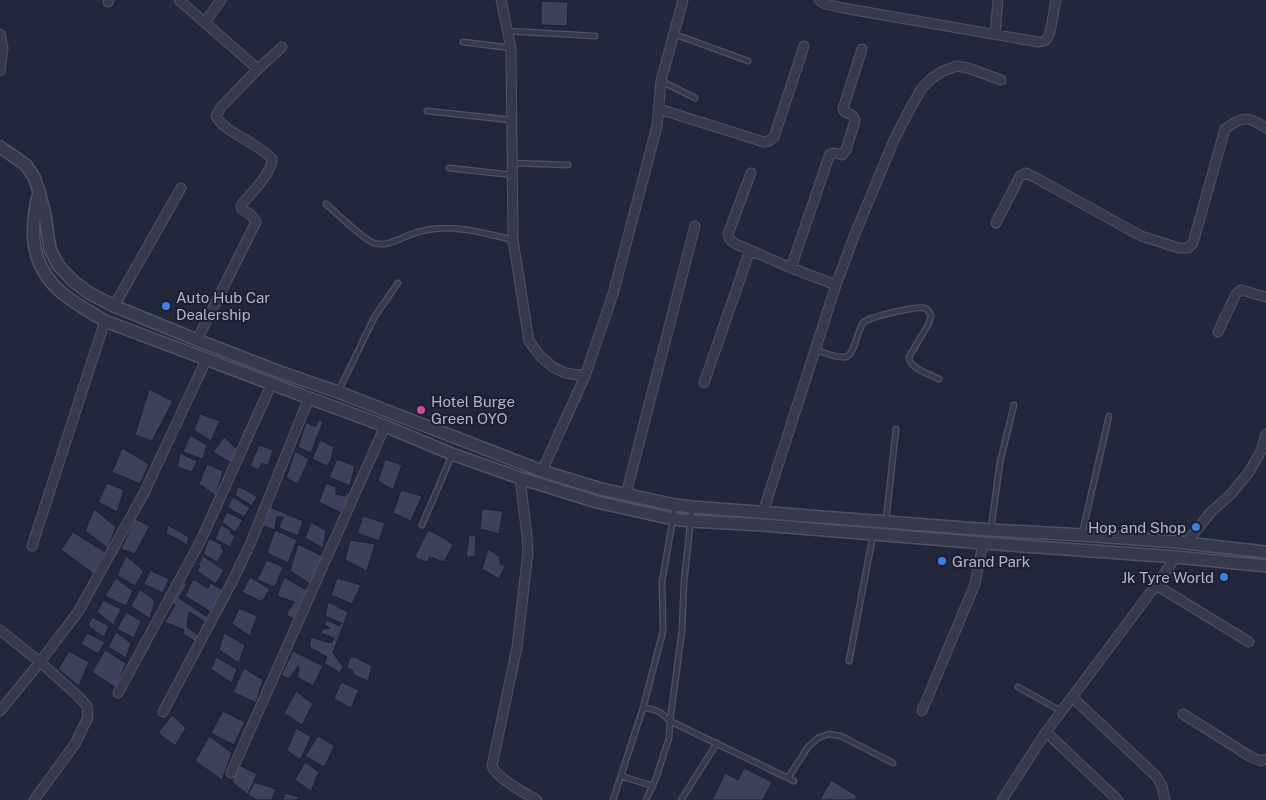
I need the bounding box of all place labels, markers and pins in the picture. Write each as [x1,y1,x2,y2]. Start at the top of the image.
place label: Auto Hub Car Dealership [176,289,270,323]
marker: Auto Hub Car Dealership [160,300,172,312]
place label: Hotel Burge Green OYO [431,393,515,427]
marker: Hotel Burge Green OYO [415,404,427,416]
place label: Hop and Shop [1088,519,1186,536]
marker: Hop and Shop [1190,521,1202,533]
place label: Grand Park [952,553,1030,570]
marker: Grand Park [936,555,948,567]
place label: Jk Tyre World [1121,569,1214,586]
marker: Jk Tyre World [1218,571,1230,583]

